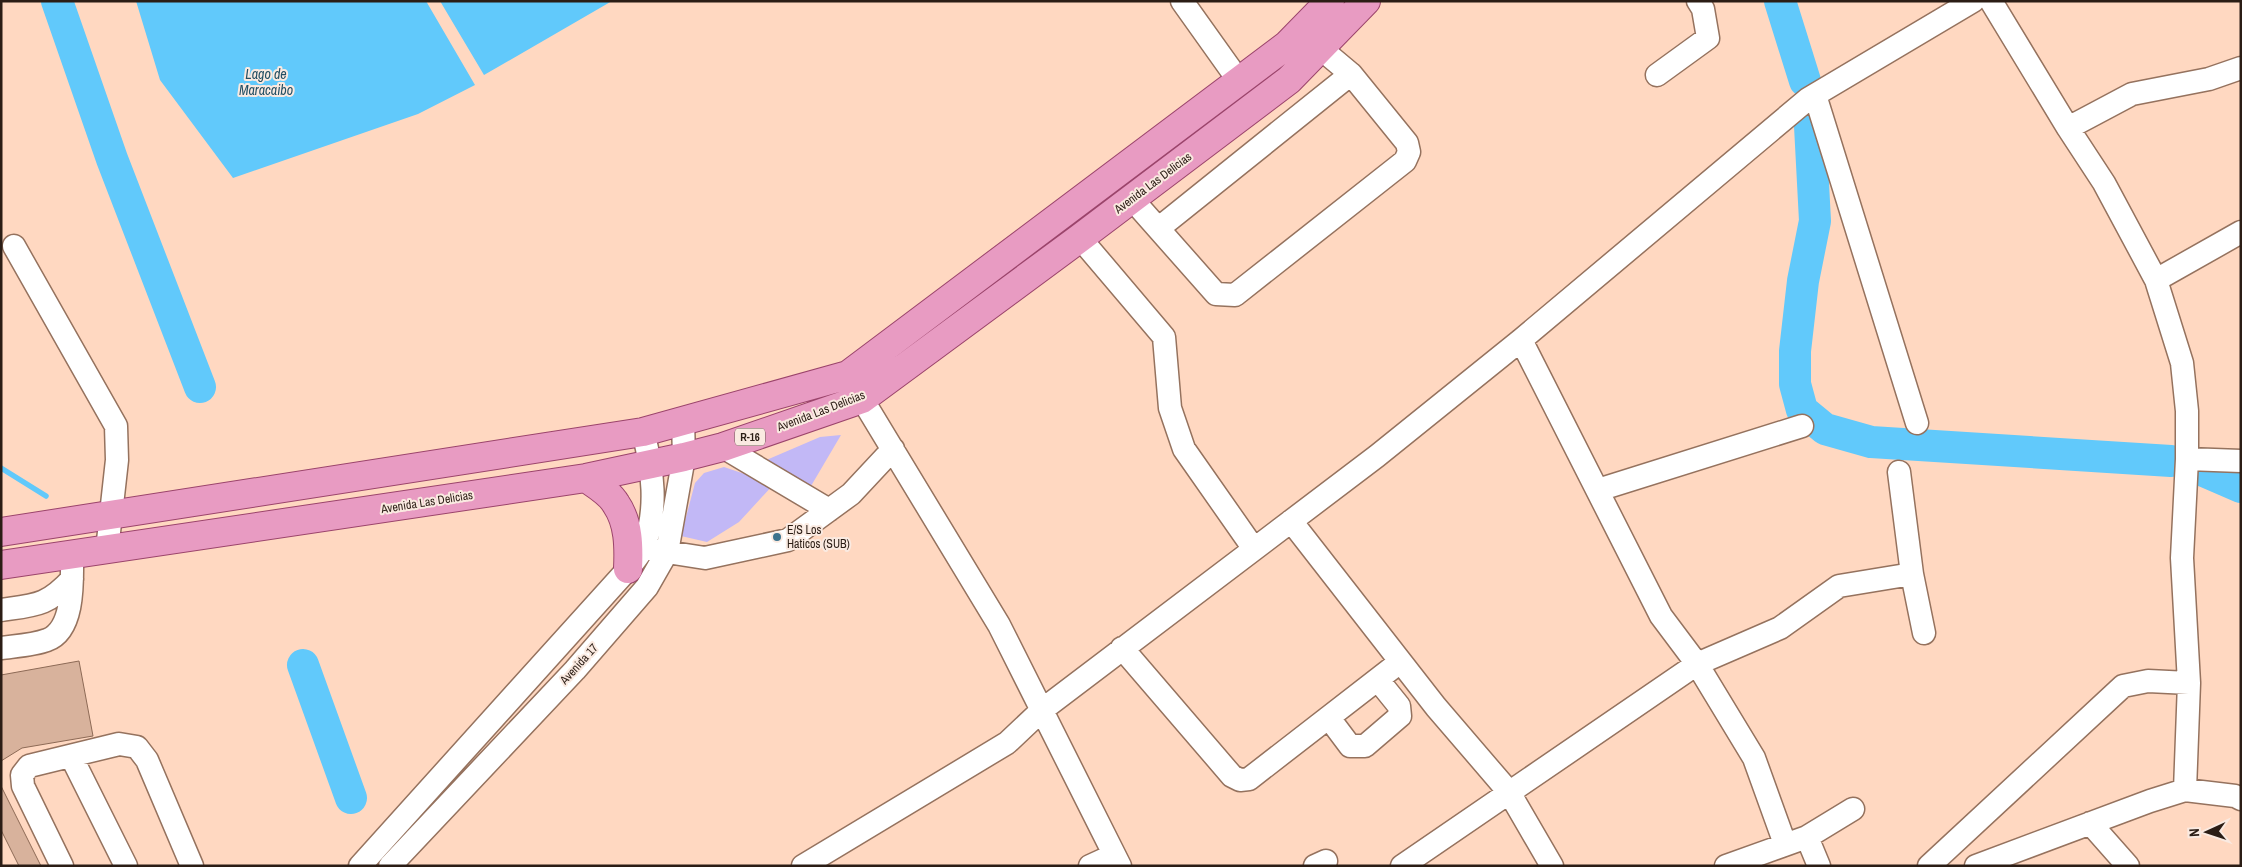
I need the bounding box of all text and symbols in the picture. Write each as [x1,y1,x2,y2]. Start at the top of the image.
water label: Lago de Maracaibo [239,65,293,99]
street label: Avenida Las Delicias [1110,149,1195,218]
street label: Avenida Las Delicias [774,387,867,435]
road number: R-16 [735,428,765,446]
street label: Avenida Las Delicias [379,487,474,517]
place label: E/S Los Haticos (SUB) [787,522,850,552]
marker: E/S Los Haticos (SUB) [771,531,783,543]
street label: Avenida 17 [556,640,602,689]
north arrow [2182,807,2232,857]
text: N [2185,828,2203,837]

